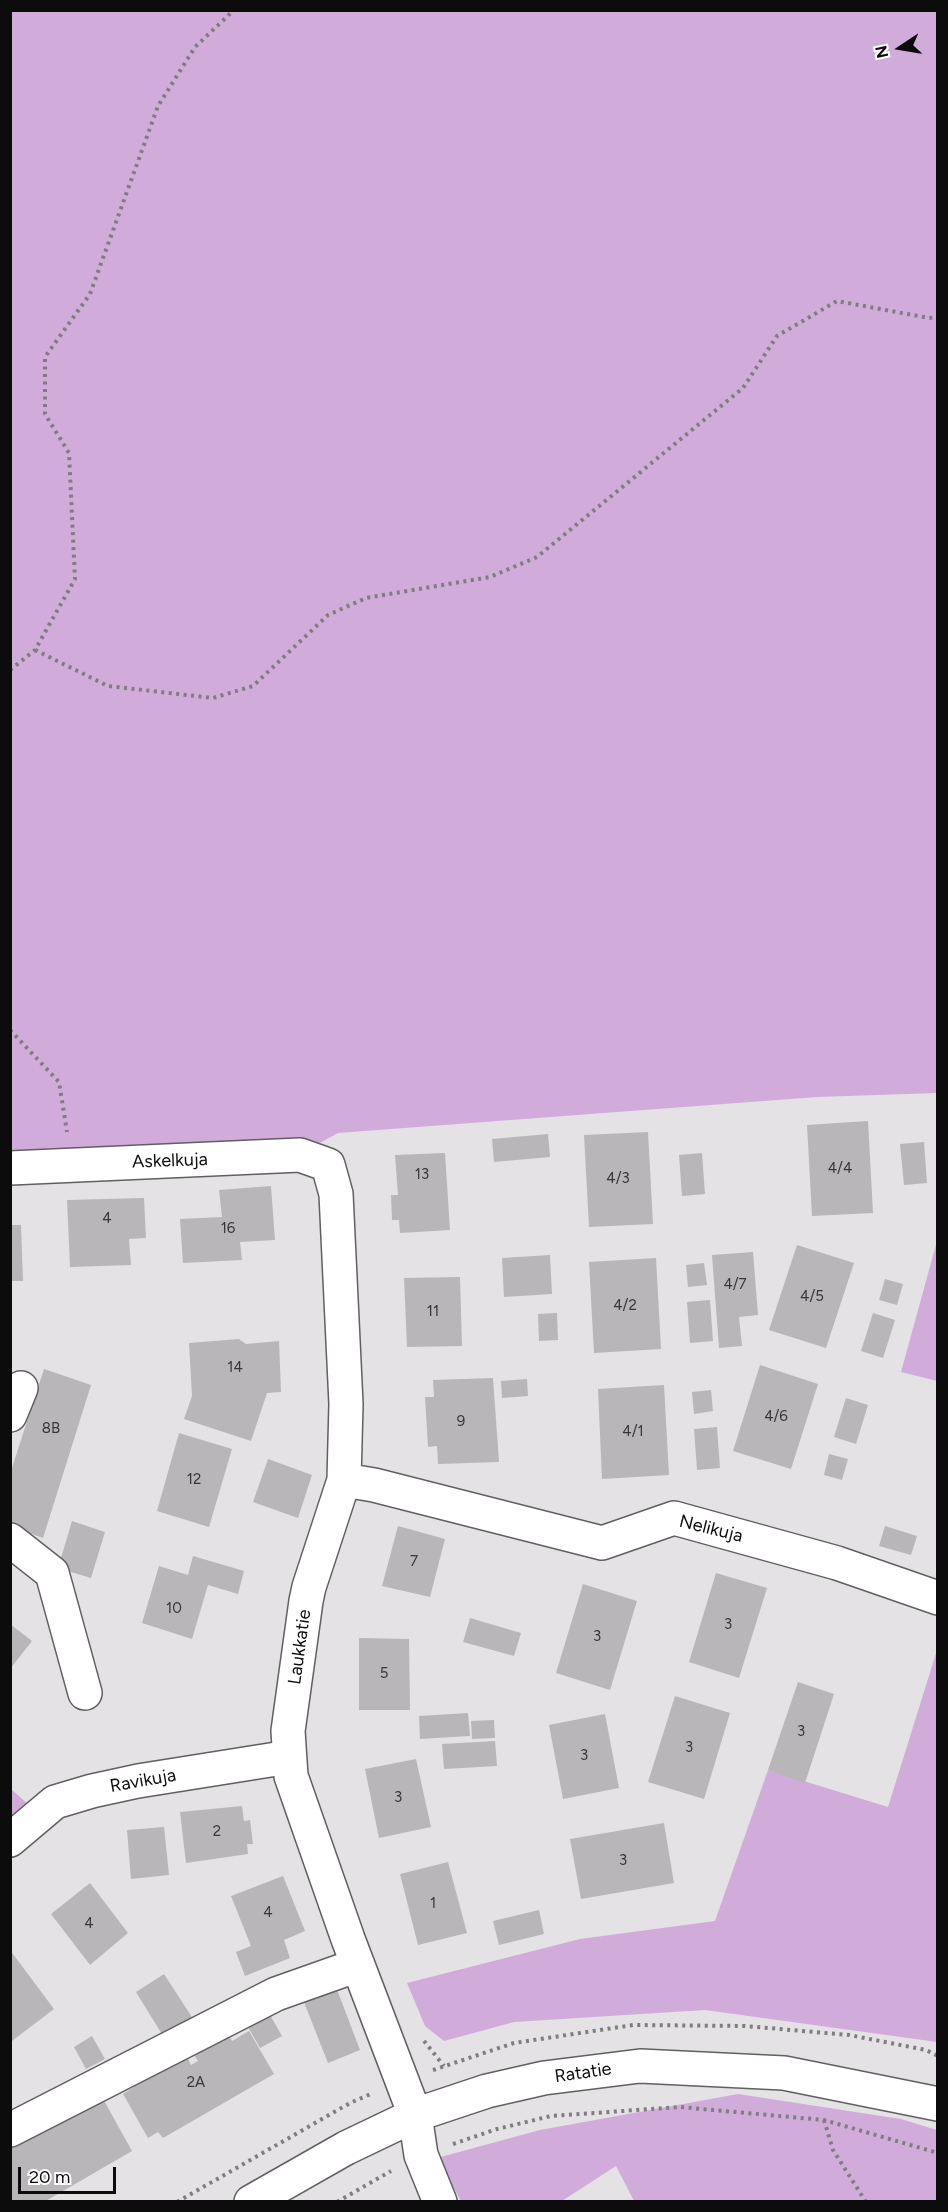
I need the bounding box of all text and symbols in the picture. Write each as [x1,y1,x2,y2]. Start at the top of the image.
north arrow [870,18,930,78]
text: N [871,44,892,60]
street label: Askelkuja [132,1149,208,1173]
house number: 4/4 [828,1160,852,1178]
house number: 13 [415,1166,429,1184]
house number: 4/3 [606,1170,630,1188]
house number: 4 [102,1210,112,1228]
house number: 16 [221,1220,235,1238]
house number: 4/7 [723,1276,747,1294]
house number: 4/5 [800,1288,824,1306]
house number: 4/2 [613,1297,637,1315]
house number: 11 [427,1303,439,1321]
house number: 14 [227,1359,243,1377]
house number: 4/6 [764,1408,788,1426]
house number: 9 [457,1413,465,1431]
house number: 8B [42,1420,60,1438]
house number: 4/1 [622,1423,644,1441]
house number: 12 [187,1471,201,1489]
street label: Nelikuja [677,1511,745,1547]
house number: 7 [410,1553,418,1571]
house number: 10 [166,1600,182,1618]
street label: Laukkatie [284,1608,316,1686]
house number: 3 [724,1616,732,1634]
house number: 3 [593,1628,601,1646]
house number: 5 [380,1665,388,1683]
house number: 3 [797,1723,805,1741]
house number: 3 [685,1739,693,1757]
house number: 3 [580,1747,588,1765]
street label: Ravikuja [108,1765,178,1797]
house number: 3 [394,1789,402,1807]
house number: 2 [213,1823,221,1841]
house number: 3 [619,1852,627,1870]
house number: 1 [430,1895,436,1913]
house number: 4 [263,1904,273,1922]
house number: 4 [84,1915,94,1933]
street label: Ratatie [553,2058,613,2088]
house number: 2A [187,2074,205,2092]
scale bar [21,2155,118,2193]
text: 20 m [29,2166,70,2188]

